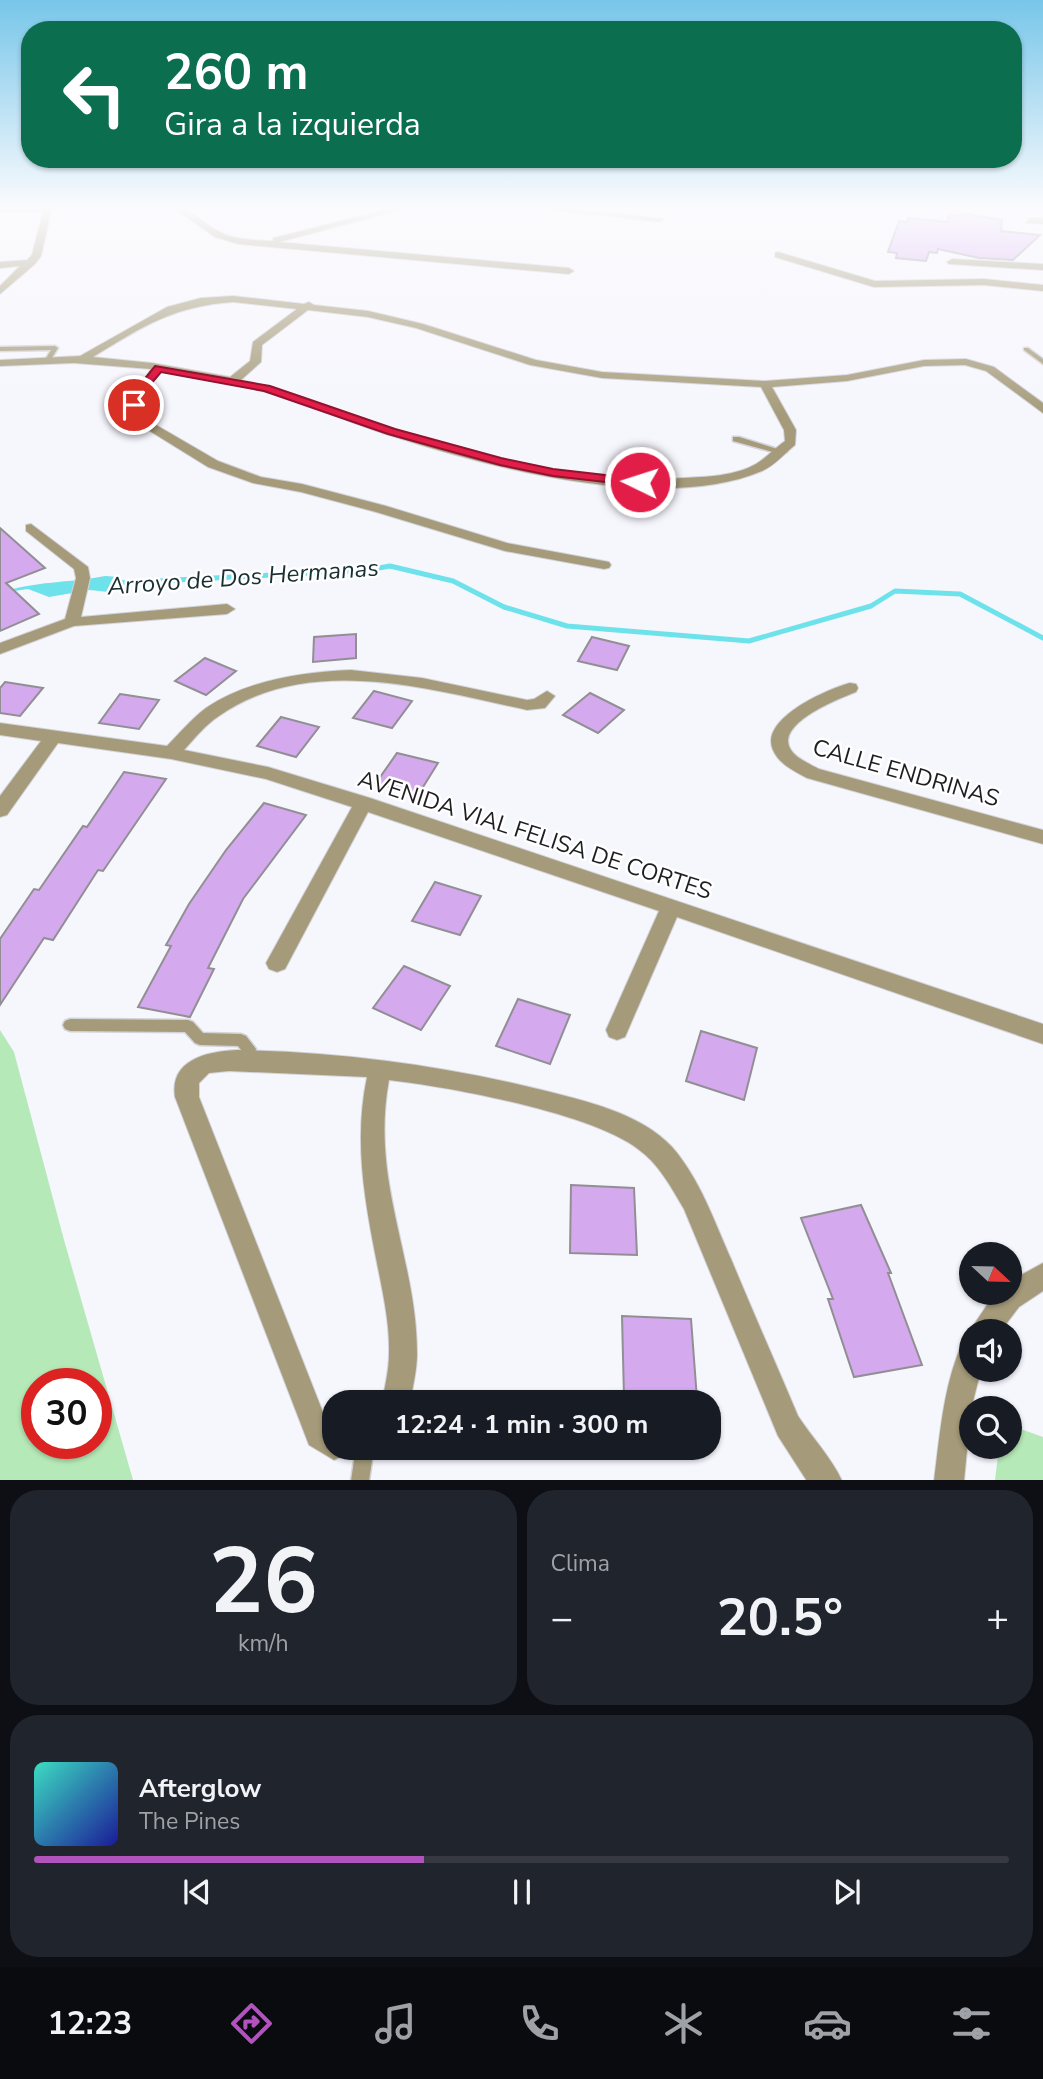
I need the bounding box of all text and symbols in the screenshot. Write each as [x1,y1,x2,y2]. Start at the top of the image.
text: 260 m [164,39,308,106]
icon: left [49,49,140,140]
text: Gira a la izquierda [164,103,421,146]
pin [104,375,164,435]
icon: arrive [115,386,153,424]
position arrow [603,445,677,519]
water label: Arroyo de Dos Hermanas [105,552,380,603]
street label: CALLE ENDRINAS [809,732,1003,814]
street label: AVENIDA VIAL FELISA DE CORTES [354,763,716,907]
north arrow [959,1242,1022,1306]
map controls [959,1242,1022,1459]
button: sound [959,1319,1022,1382]
speed limit sign: 30 [21,1368,112,1459]
button: search [959,1396,1022,1459]
text: 12:24 · 1 min · 300 m [395,1407,648,1442]
text: 26 [209,1520,318,1644]
text: Clima [551,1548,610,1579]
text: 20.5° [717,1582,843,1653]
text: − [551,1593,573,1644]
text: + [986,1593,1009,1644]
text: km/h [238,1628,289,1659]
text: Afterglow [139,1771,262,1806]
text: The Pines [139,1806,240,1837]
icon: previous [178,1873,216,1911]
icon: pause [503,1873,541,1911]
icon: next [828,1873,866,1911]
icon: directions [227,1999,276,2048]
icon: music [371,1999,420,2048]
icon: phone [515,1999,564,2048]
icon: climate [659,1999,708,2048]
icon: car [803,1999,852,2048]
icon: filters [947,1999,996,2048]
text: 12:23 [47,2002,132,2045]

